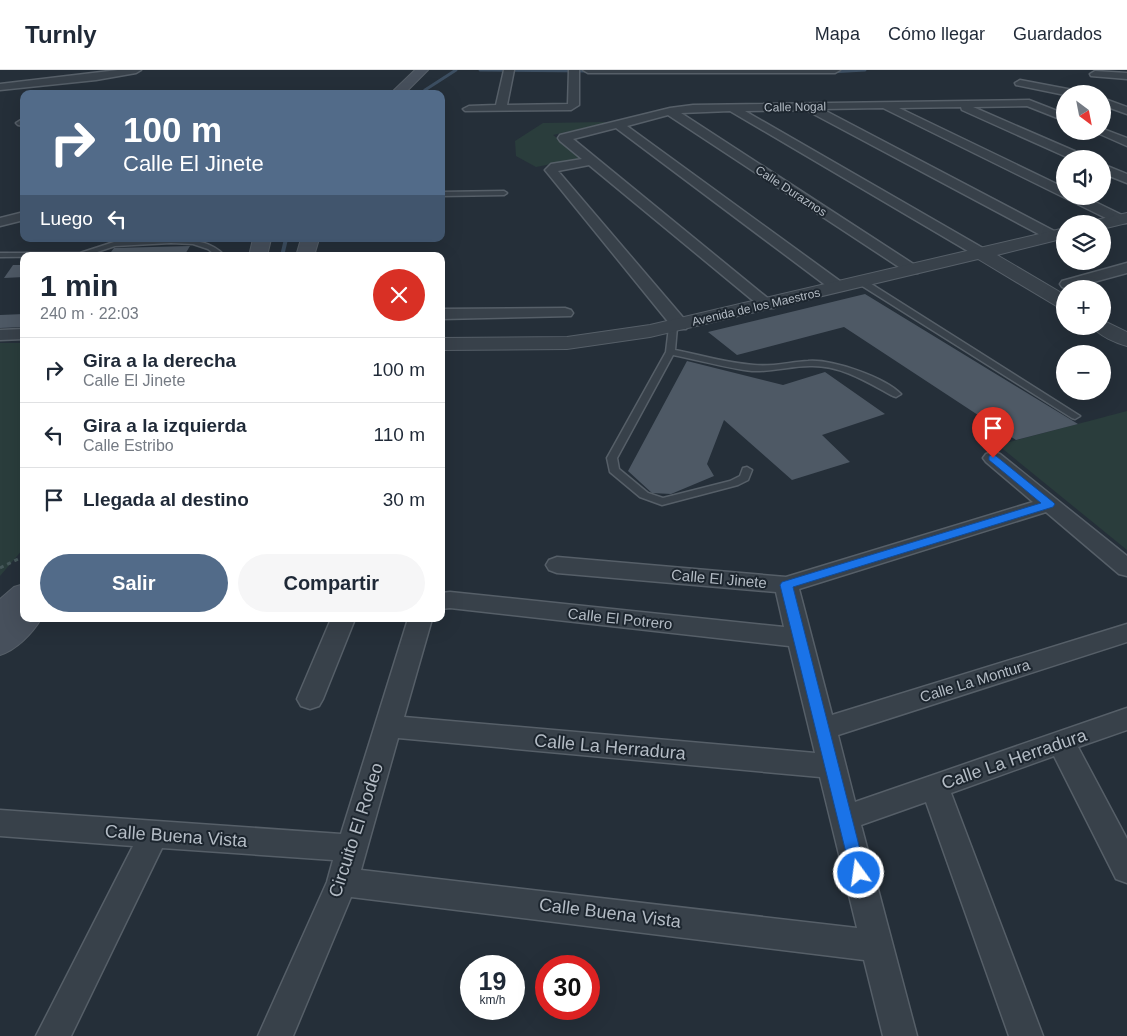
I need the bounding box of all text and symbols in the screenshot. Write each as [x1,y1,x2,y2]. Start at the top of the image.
text: Turnly [25,21,97,48]
text: Mapa [815,24,860,44]
text: Cómo llegar [888,24,985,44]
text: Guardados [1013,24,1102,44]
north arrow [1056,85,1111,140]
map controls [1056,85,1111,400]
street label: Calle Nogal [764,99,826,115]
icon: right [40,110,105,175]
text: 100 m [123,110,222,149]
button: sound [1056,150,1111,205]
text: Calle El Jinete [123,151,264,176]
street label: Calle Duraznos [753,163,829,219]
icon: left [103,205,131,233]
text: Luego [40,208,93,229]
button: layers [1056,215,1111,270]
text: 1 min [40,269,118,302]
button: close [373,269,425,321]
button: + [1056,280,1111,335]
street label: Avenida de los Maestros [691,285,821,329]
text: 240 m · 22:03 [40,305,139,322]
button: − [1056,345,1111,400]
text: Gira a la derecha [83,350,236,371]
icon: right [40,356,68,384]
text: 100 m [372,359,425,380]
text: Calle El Jinete [83,372,185,389]
pin [972,407,1014,458]
icon: arrive [979,414,1007,442]
text: Gira a la izquierda [83,415,247,436]
icon: left [40,421,68,449]
text: 110 m [374,424,425,445]
text: Calle Estribo [83,437,174,454]
icon: arrive [40,486,68,514]
text: Llegada al destino [83,489,249,510]
text: 30 m [383,489,425,510]
button: Salir [40,554,228,612]
button: Compartir [238,554,425,612]
street label: Calle El Jinete [671,566,768,591]
street label: Calle El Potrero [567,605,673,632]
street label: Calle La Montura [918,656,1033,705]
street label: Calle La Herradura [939,724,1090,793]
street label: Calle La Herradura [533,730,688,764]
street label: Circuito El Rodeo [325,760,387,900]
street label: Calle Buena Vista [104,821,249,851]
position arrow [832,846,884,898]
street label: Calle Buena Vista [538,894,683,932]
speed limit sign: 30 [535,955,600,1020]
text: 19 [479,967,506,995]
text: km/h [479,993,506,1007]

